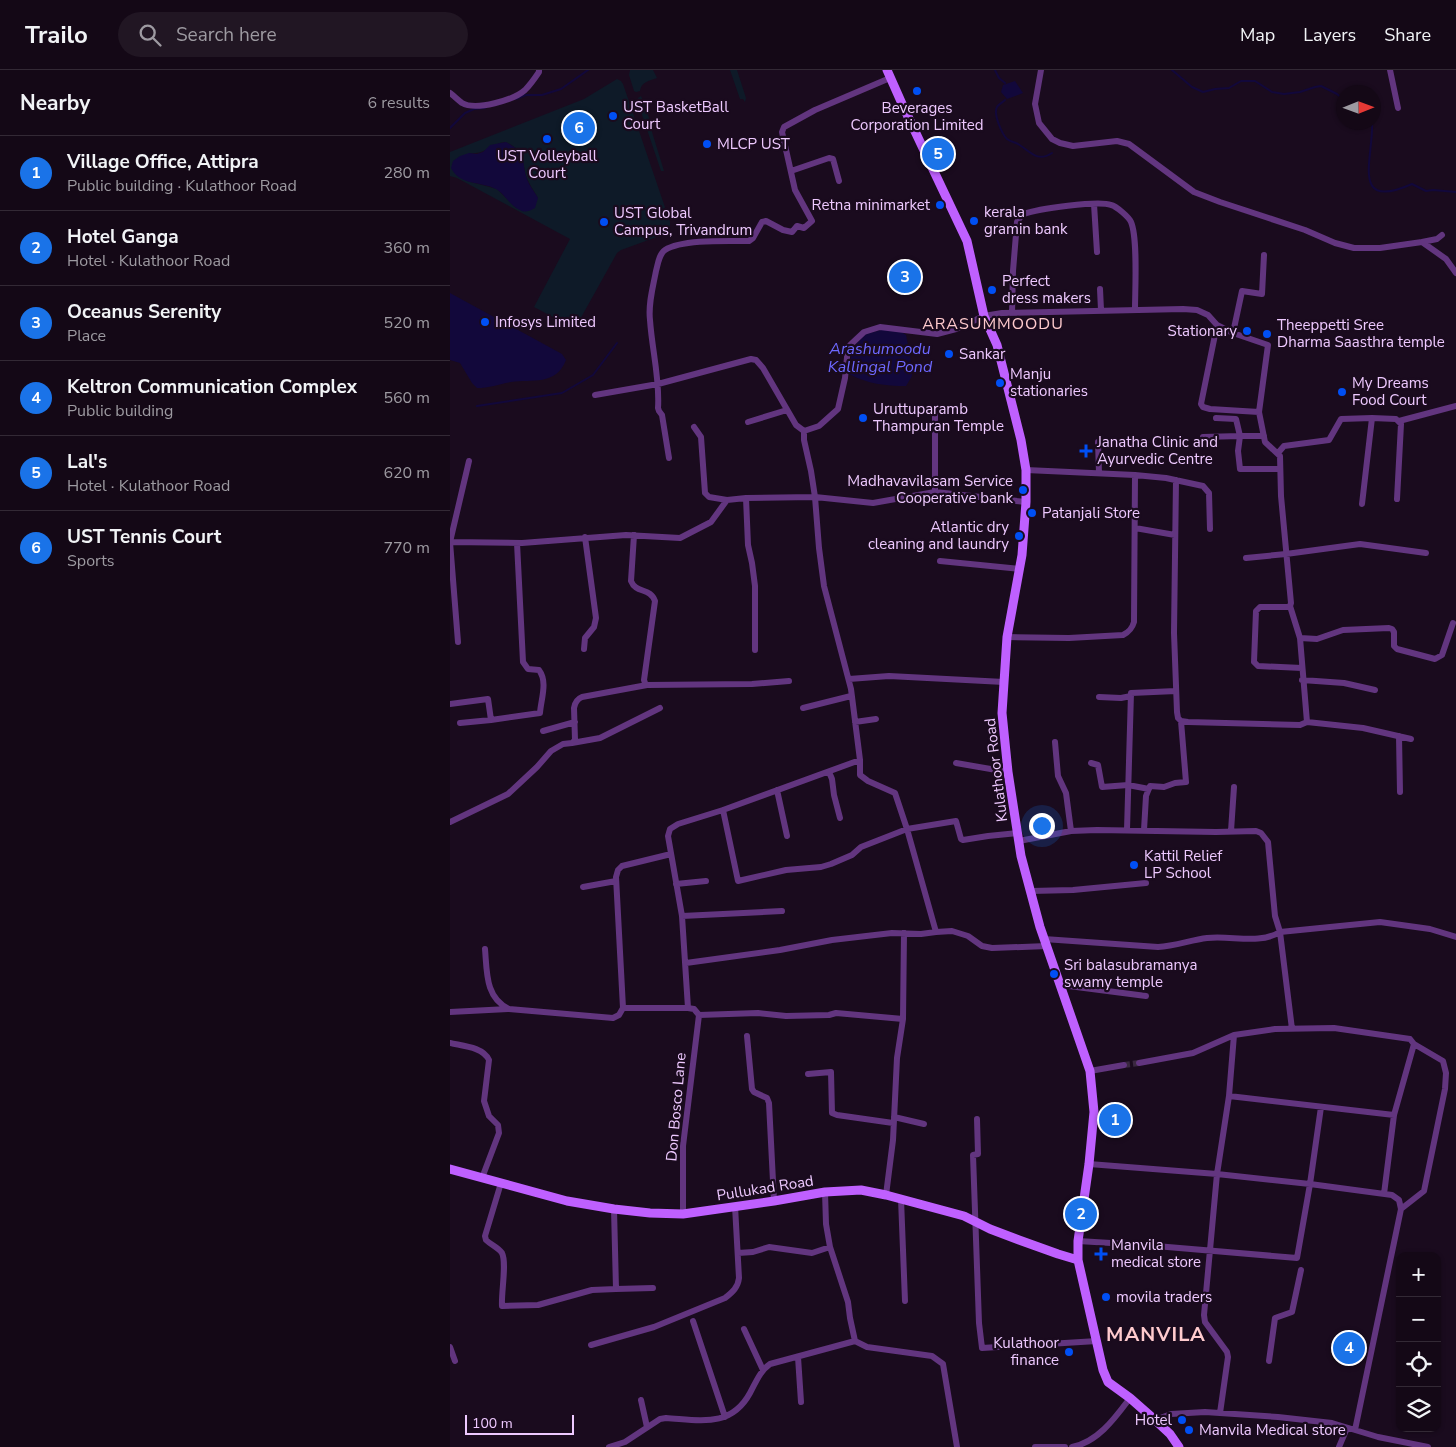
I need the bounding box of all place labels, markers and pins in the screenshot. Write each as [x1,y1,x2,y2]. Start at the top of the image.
marker: Beverages Corporation Limited [911,85,923,97]
place label: UST BasketBall Court [623,97,729,134]
place label: Beverages Corporation Limited [851,98,983,135]
pin: 6 [563,109,595,147]
marker: UST BasketBall Court [607,110,619,122]
marker: UST Volleyball Court [541,133,553,145]
place label: MLCP UST [717,134,790,154]
pin: 5 [922,135,954,173]
marker: MLCP UST [701,138,713,150]
place label: UST Volleyball Court [497,146,598,183]
place label: Retna minimarket [812,195,931,215]
marker: Retna minimarket [934,199,946,211]
place label: kerala gramin bank [984,202,1068,239]
place label: UST Global Campus, Trivandrum [614,203,752,240]
marker: kerala gramin bank [968,215,980,227]
marker: UST Global Campus, Trivandrum [598,216,610,228]
pin: 3 [889,258,921,296]
place label: Perfect dress makers [1002,271,1091,308]
marker: Perfect dress makers [986,284,998,296]
place label: Infosys Limited [495,312,596,332]
place label: Theeppetti Sree Dharma Saasthra temple [1277,315,1445,352]
marker: Infosys Limited [479,316,491,328]
place label: Stationary [1168,321,1237,341]
marker: Stationary [1241,325,1253,337]
marker: Theeppetti Sree Dharma Saasthra temple [1261,328,1273,340]
place label: Sankar [959,344,1006,364]
marker: Sankar [943,348,955,360]
place label: Manju stationaries [1010,364,1088,401]
place label: My Dreams Food Court [1352,373,1429,410]
marker: Manju stationaries [994,377,1006,389]
marker: My Dreams Food Court [1336,386,1348,398]
place label: Uruttuparamb Thampuran Temple [873,399,1004,436]
marker: Uruttuparamb Thampuran Temple [857,412,869,424]
place label: Janatha Clinic and Ayurvedic Centre [1096,432,1218,469]
marker: Janatha Clinic and Ayurvedic Centre [1079,444,1093,458]
place label: Madhavavilasam Service Cooperative bank [847,471,1013,508]
marker: Madhavavilasam Service Cooperative bank [1017,484,1029,496]
place label: Patanjali Store [1042,503,1140,523]
marker: Patanjali Store [1026,507,1038,519]
place label: Atlantic dry cleaning and laundry [868,517,1009,554]
marker: Atlantic dry cleaning and laundry [1013,530,1025,542]
place label: Kattil Relief LP School [1144,846,1223,883]
marker: Kattil Relief LP School [1128,859,1140,871]
place label: Sri balasubramanya swamy temple [1064,955,1197,992]
marker: Sri balasubramanya swamy temple [1048,968,1060,980]
pin: 1 [1099,1101,1131,1139]
pin: 2 [1065,1195,1097,1233]
place label: Manvila medical store [1111,1235,1201,1272]
marker: Manvila medical store [1095,1248,1107,1260]
place label: movila traders [1116,1287,1212,1307]
marker: movila traders [1100,1291,1112,1303]
pin: 4 [1333,1329,1365,1367]
place label: Kulathoor finance [993,1333,1060,1370]
marker: Kulathoor finance [1063,1346,1075,1358]
place label: Hotel [1135,1410,1173,1430]
marker: Hotel [1176,1414,1188,1426]
place label: Manvila Medical store [1199,1420,1346,1440]
marker: Manvila Medical store [1183,1424,1195,1436]

